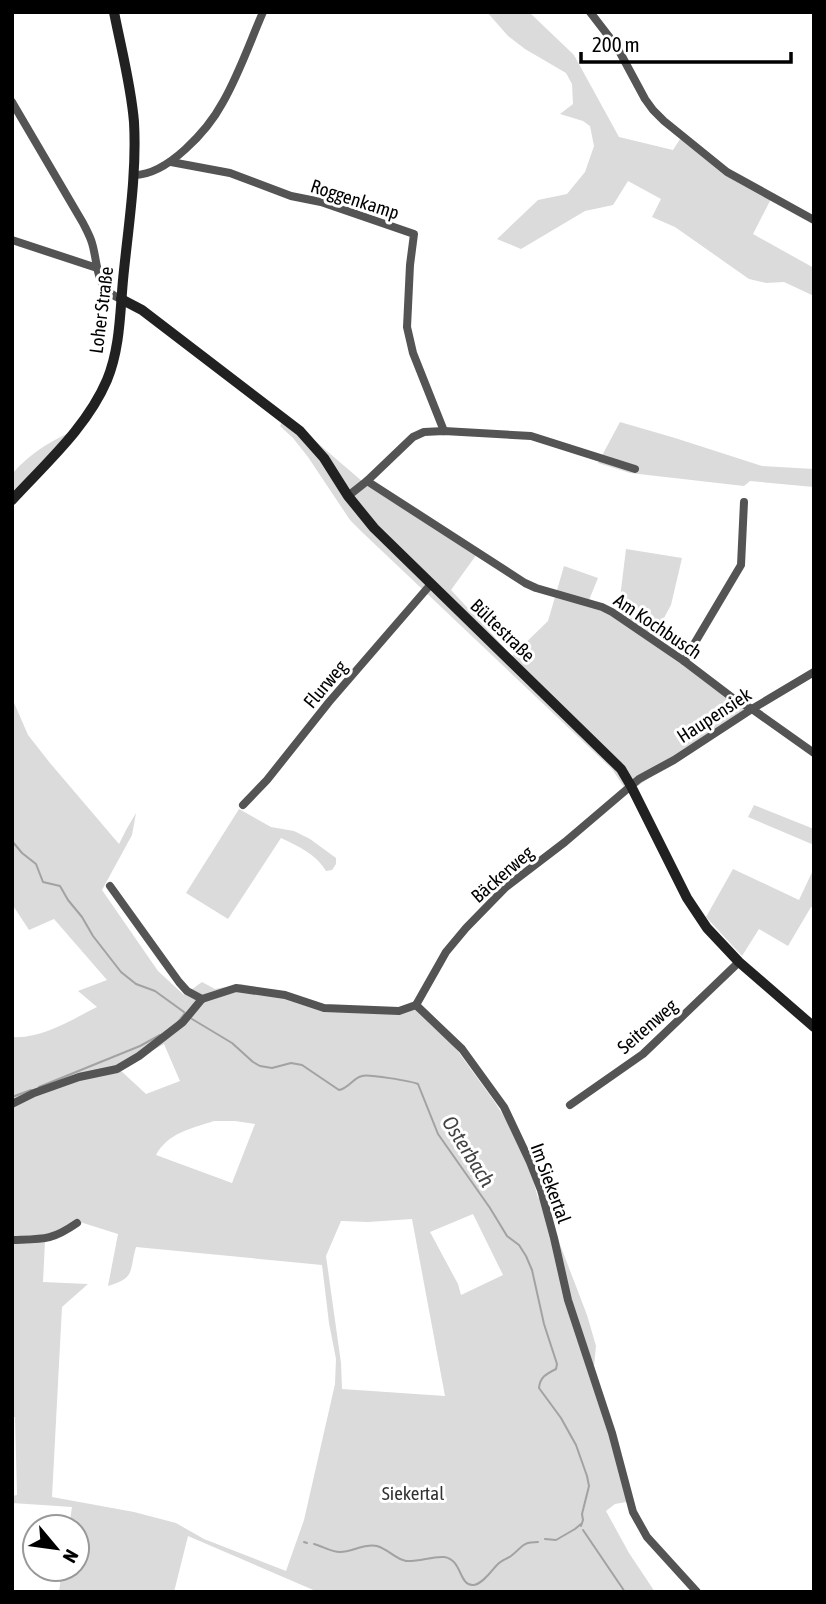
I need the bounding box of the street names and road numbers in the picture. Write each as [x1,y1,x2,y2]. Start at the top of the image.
street label: Roggenkamp [308,174,402,224]
street label: Loher Straße [85,265,117,355]
street label: Am Kochbusch [610,589,706,663]
street label: Bültestraße [466,594,540,666]
street label: Flurweg [299,655,352,712]
street label: Haupensiek [673,683,756,747]
street label: Bäckerweg [466,841,538,907]
street label: Seitenweg [613,994,682,1058]
street label: Im Siekertal [526,1140,576,1226]

